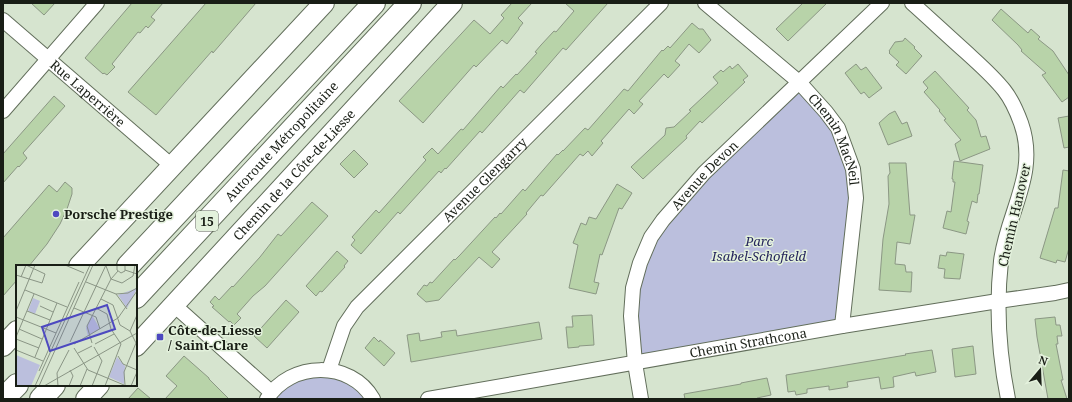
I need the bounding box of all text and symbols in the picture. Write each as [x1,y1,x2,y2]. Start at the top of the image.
street label: Rue Laperrière [46,56,129,131]
street label: Autoroute Métropolitaine [221,77,342,205]
street label: Chemin MacNeil [804,89,864,186]
street label: Chemin de la Côte-de-Liesse [229,105,359,244]
street label: Avenue Glengarry [438,133,531,226]
street label: Avenue Devon [667,136,742,214]
street label: Chemin Hanover [993,162,1035,268]
place label: Porsche Prestige [64,205,173,223]
marker: Porsche Prestige [51,209,61,219]
road number: 15 [196,211,218,231]
park label: Parc Isabel-Schofield [711,232,807,265]
inset map [16,265,137,386]
place label: Côte-de-Liesse / Saint-Clare [168,321,262,354]
street label: Chemin Strathcona [688,323,808,362]
marker: Côte-de-Liesse / Saint-Clare [155,332,165,342]
north arrow [1020,350,1060,390]
text: N [1037,352,1050,369]

